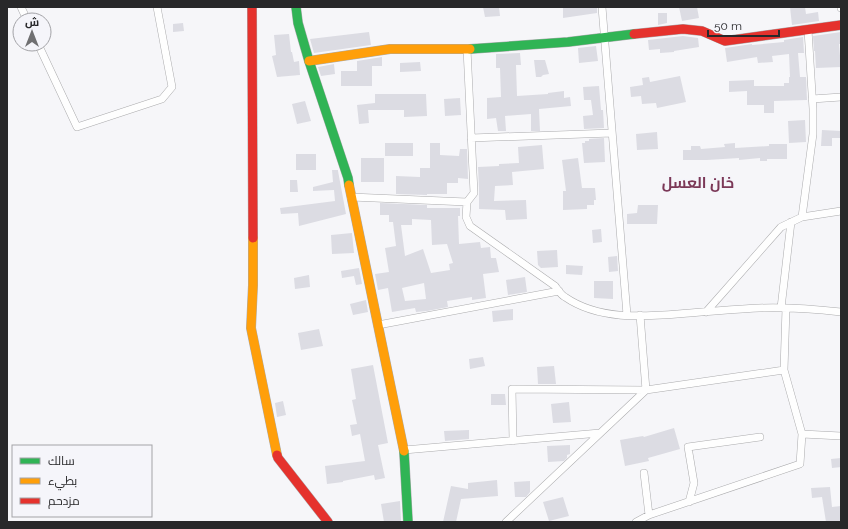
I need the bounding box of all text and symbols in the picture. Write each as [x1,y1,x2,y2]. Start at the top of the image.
north arrow [12,12,52,52]
scale bar [708,12,779,38]
text: ش [25,16,39,29]
text: 50 m [714,19,742,33]
district label: خان العسل [662,174,734,192]
legend [12,445,152,517]
text: سالك [48,454,75,468]
text: بطيء [48,474,77,491]
text: مزدحم [48,494,80,509]

